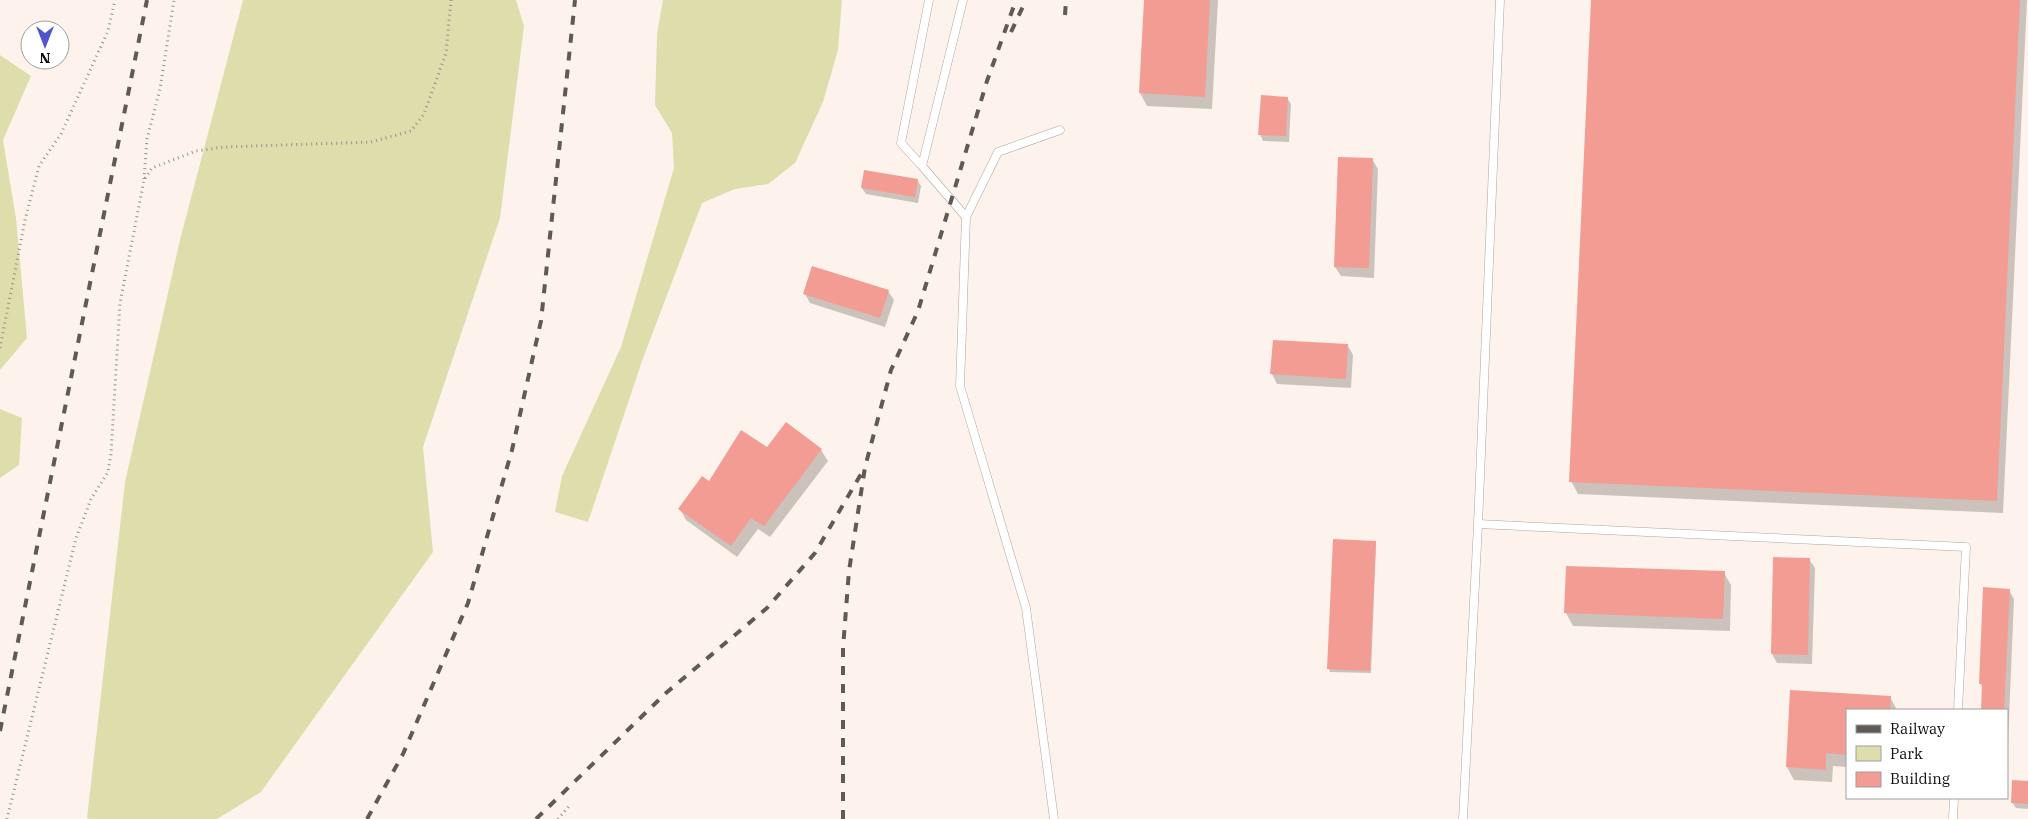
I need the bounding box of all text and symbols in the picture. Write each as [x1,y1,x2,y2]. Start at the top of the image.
north arrow [20,20,70,70]
text: N [39,49,51,67]
legend [1846,709,2008,799]
text: Railway [1890,719,1945,738]
text: Park [1890,744,1923,763]
text: Building [1890,769,1950,788]

